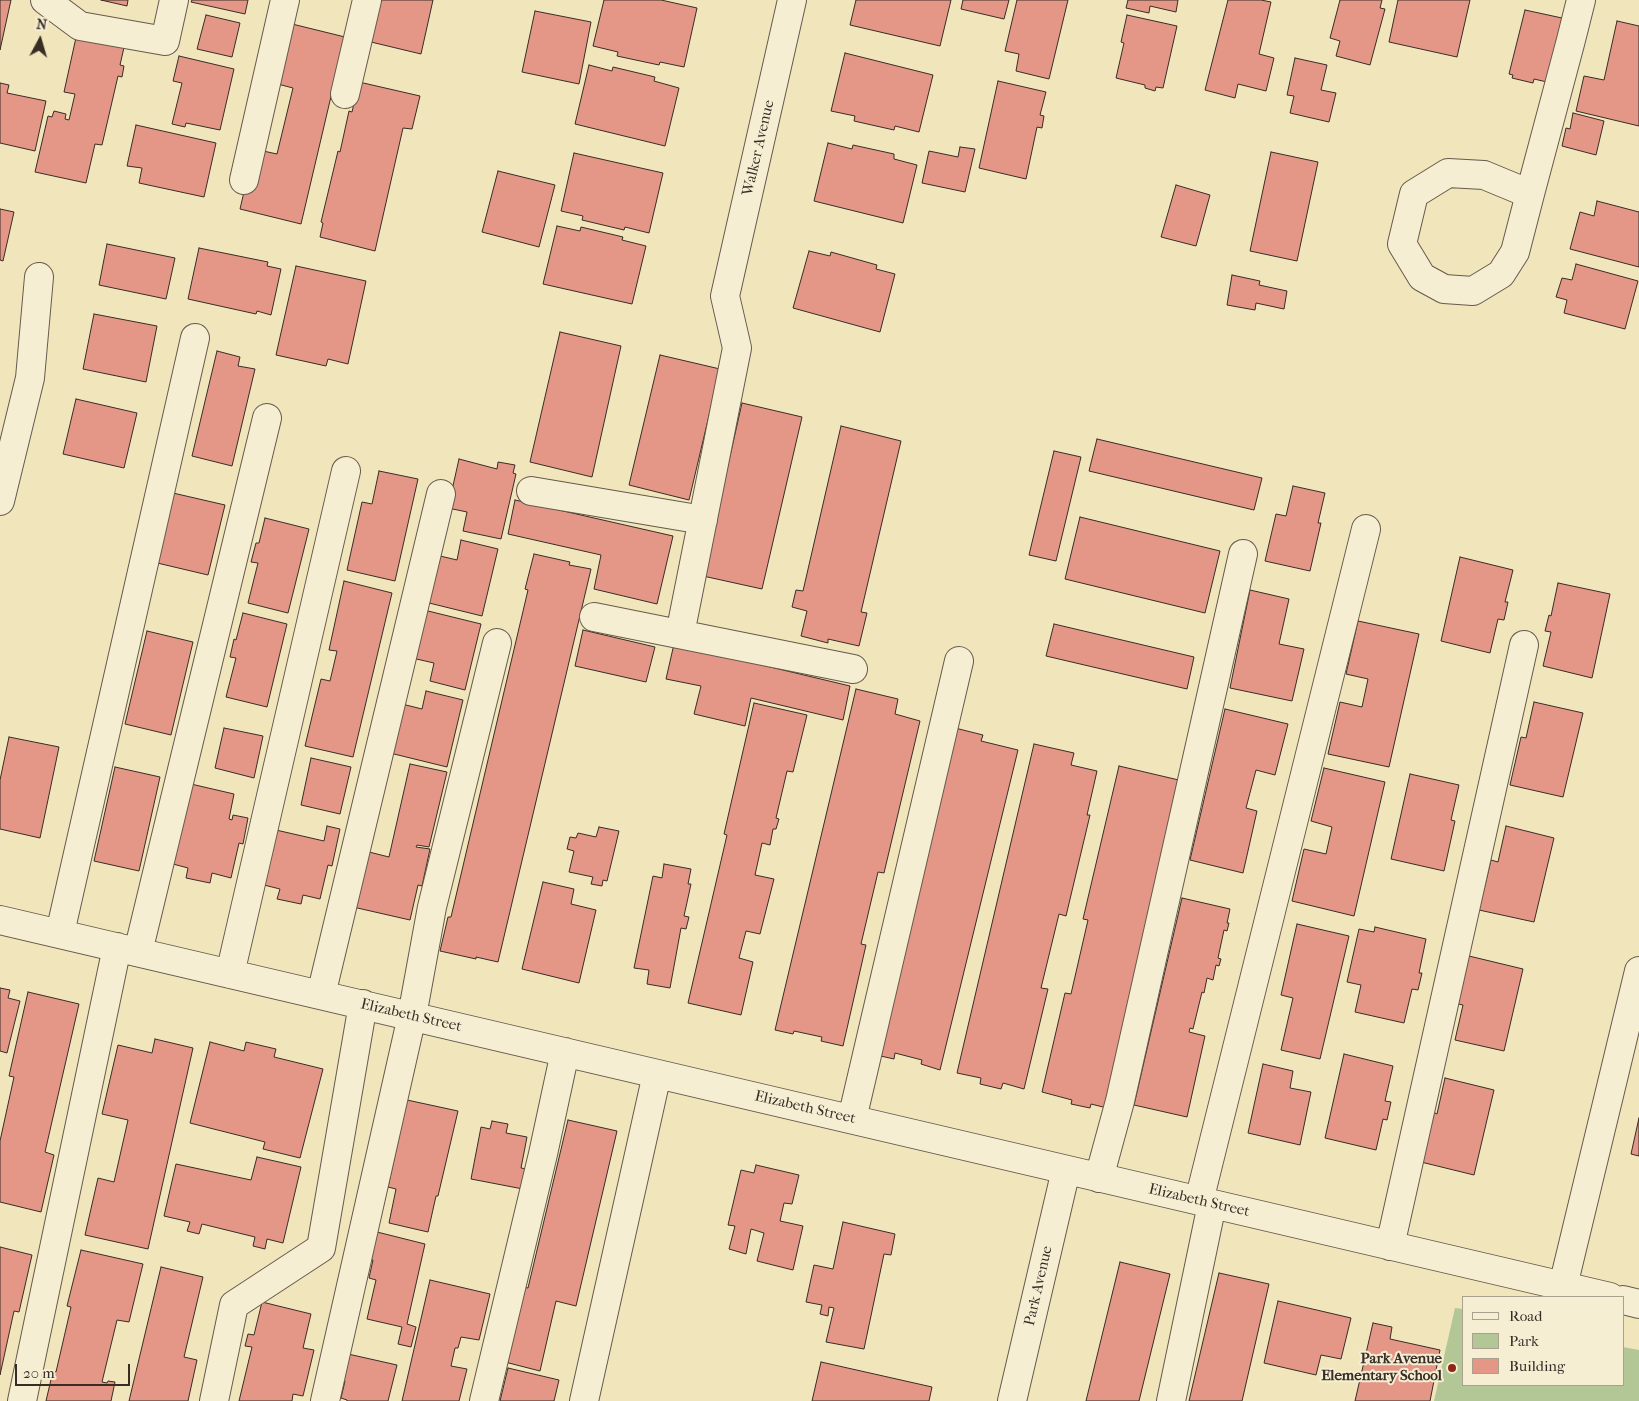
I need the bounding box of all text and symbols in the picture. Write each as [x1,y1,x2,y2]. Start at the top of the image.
north arrow [15,15,65,65]
text: N [35,16,48,34]
street label: Walker Avenue [739,98,779,198]
street label: Elizabeth Street [359,996,463,1036]
street label: Elizabeth Street [753,1088,857,1128]
street label: Elizabeth Street [1147,1181,1251,1221]
street label: Park Avenue [1021,1244,1057,1328]
legend [1462,1296,1624,1386]
text: Road [1509,1307,1542,1325]
text: Park [1509,1332,1539,1350]
place label: Park Avenue Elementary School [1321,1350,1442,1385]
scale bar [18,1354,132,1386]
text: Building [1509,1357,1565,1375]
marker: Park Avenue Elementary School [1446,1362,1458,1374]
text: 20 m [23,1364,55,1382]

